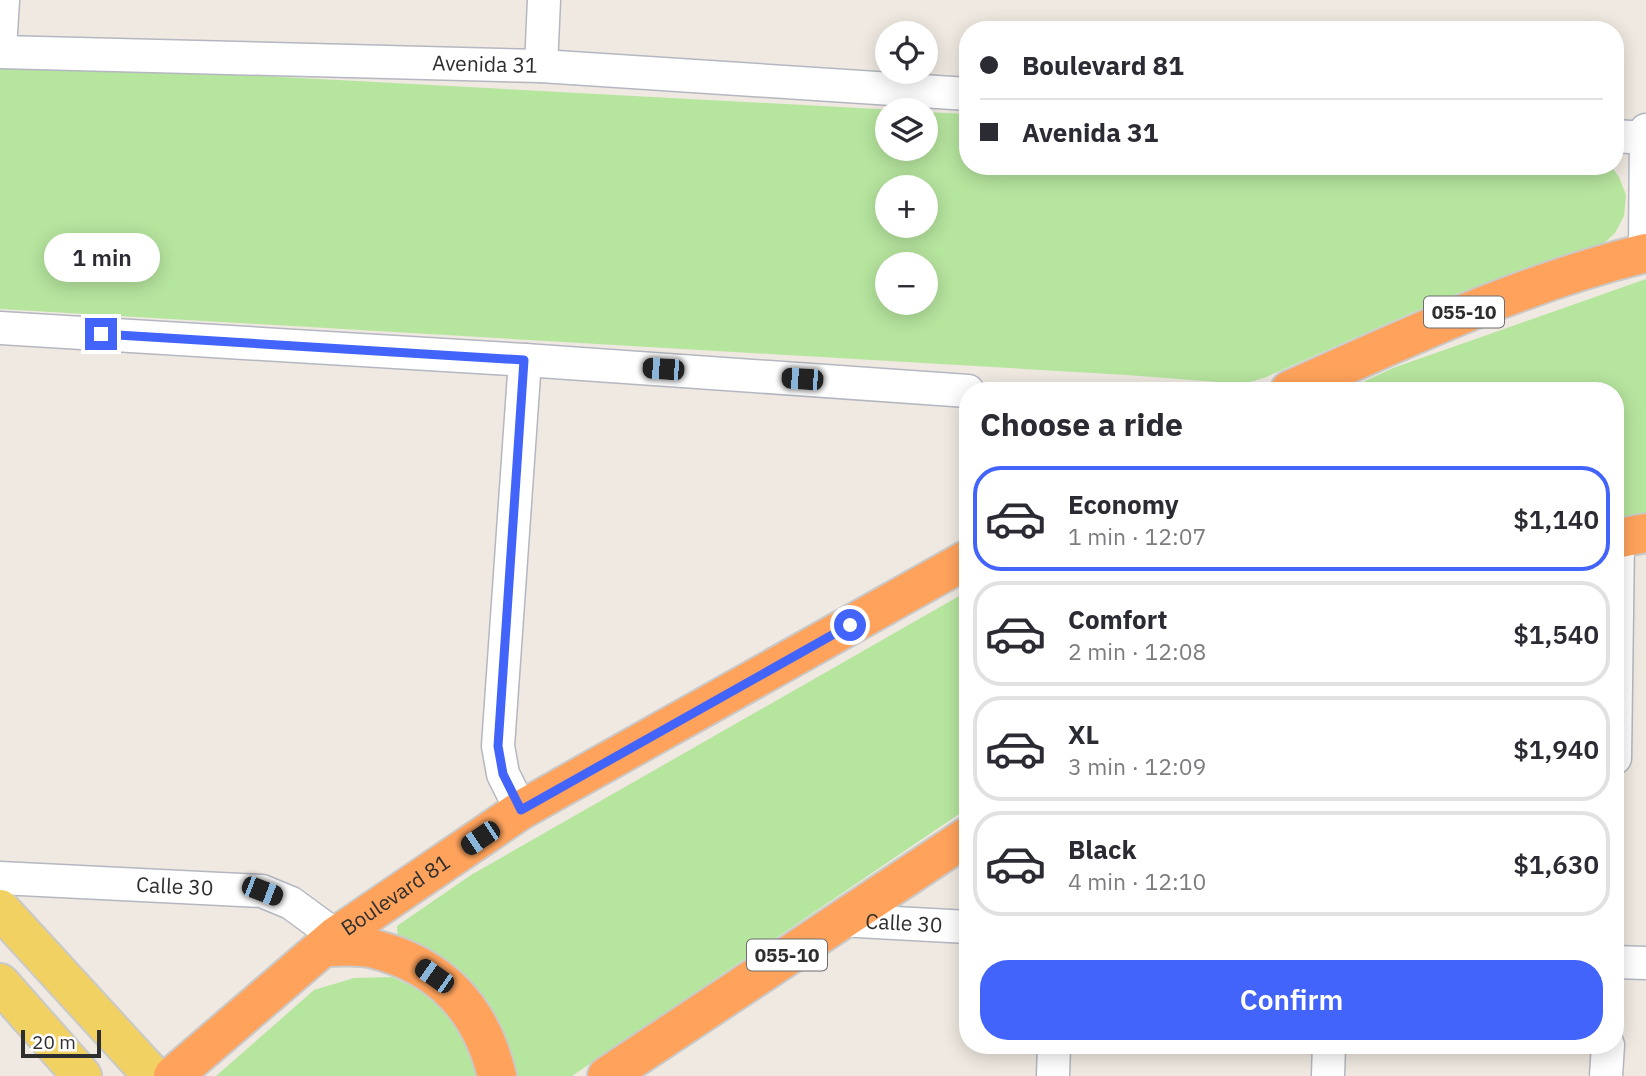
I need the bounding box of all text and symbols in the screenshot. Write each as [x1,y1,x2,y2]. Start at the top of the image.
map controls [875,21,938,315]
button: locate [875,21,938,84]
street label: Avenida 31 [432,48,538,79]
text: Boulevard 81 [1022,48,1184,82]
button: layers [875,98,938,161]
text: Avenida 31 [1022,115,1158,149]
button: + [875,175,938,238]
callout: 1 min [43,232,159,282]
text: 1 min [72,242,132,272]
button: − [875,252,938,315]
road number: 055-10 [1424,296,1504,328]
route end [85,318,117,350]
car [642,357,685,381]
car [781,367,824,391]
text: Choose a ride [980,403,1183,445]
icon: car [984,487,1047,550]
text: Economy [1068,487,1179,521]
text: $1,140 [1513,502,1599,536]
text: 1 min · 12:07 [1068,521,1206,551]
icon: car [984,602,1047,665]
text: Comfort [1068,602,1167,636]
route start [834,609,866,641]
text: $1,540 [1513,617,1599,651]
text: 2 min · 12:08 [1068,636,1206,666]
icon: car [984,717,1047,780]
text: XL [1068,717,1099,751]
text: $1,940 [1513,732,1599,766]
text: 3 min · 12:09 [1068,751,1206,781]
car [457,818,504,858]
icon: car [984,832,1047,895]
text: Black [1068,832,1136,866]
text: $1,630 [1513,847,1599,881]
street label: Boulevard 81 [335,848,455,942]
text: 4 min · 12:10 [1068,866,1206,896]
street label: Calle 30 [136,870,214,902]
car [239,874,286,908]
street label: Calle 30 [865,906,943,939]
road number: 055-10 [747,939,827,970]
car [411,955,458,997]
button: Confirm [980,960,1603,1040]
scale bar [21,1027,102,1059]
text: 20 m [32,1030,76,1054]

